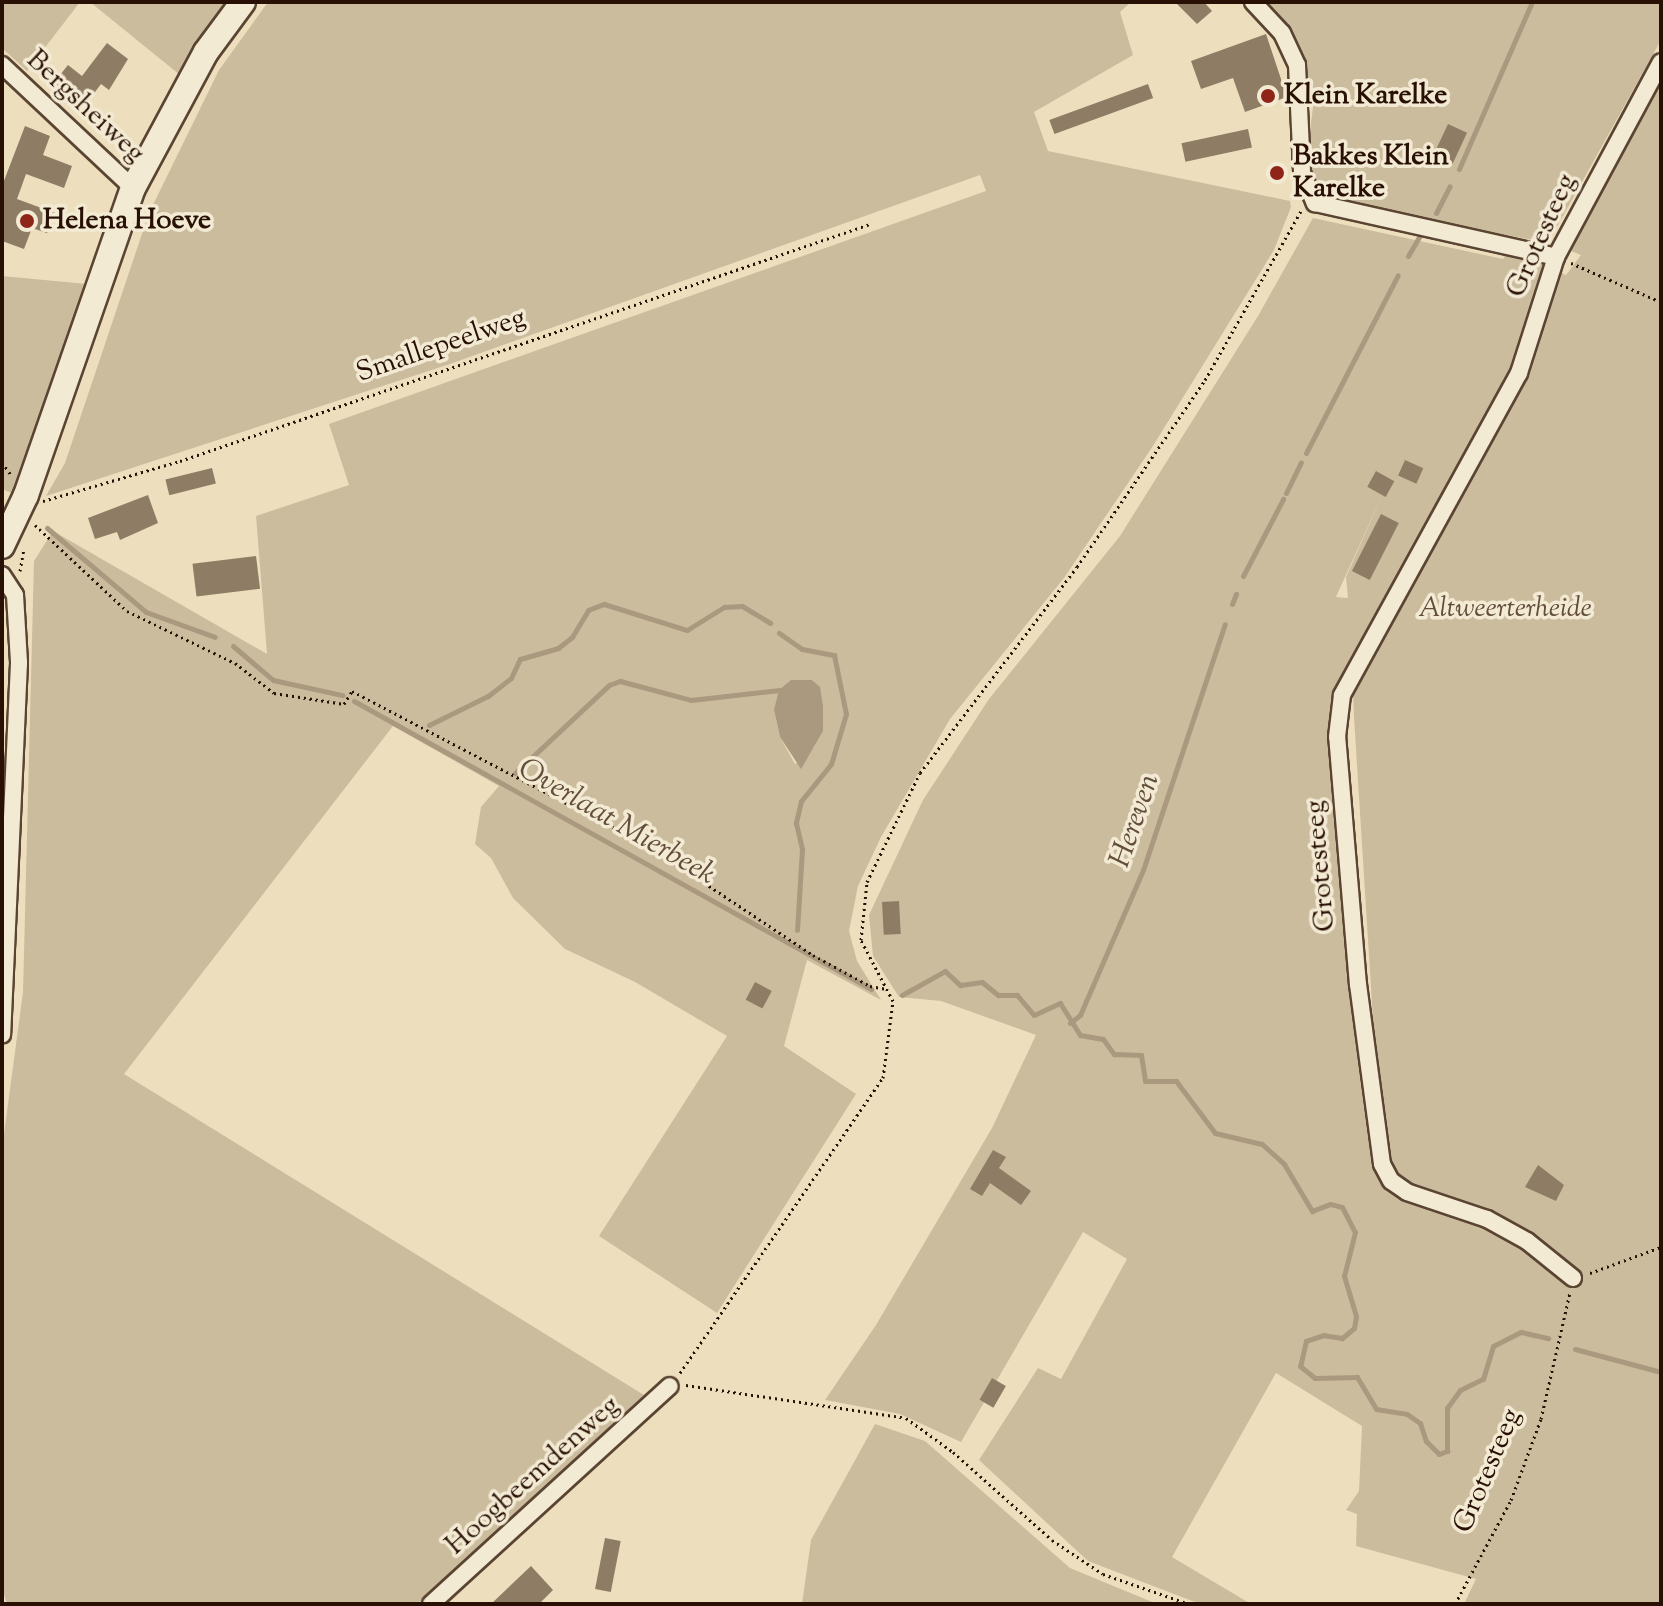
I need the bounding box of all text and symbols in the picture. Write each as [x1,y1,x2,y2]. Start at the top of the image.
street label: Bergsheiweg [19,44,151,170]
place label: Klein Karelke [1284,79,1447,113]
marker: Klein Karelke [1259,87,1277,105]
place label: Bakkes Klein Karelke [1293,140,1449,206]
marker: Bakkes Klein Karelke [1268,164,1286,182]
street label: Grotesteeg [1500,169,1584,303]
place label: Helena Hoeve [43,204,211,238]
marker: Helena Hoeve [18,212,36,230]
street label: Smallepeelweg [352,301,530,391]
park label: Altweerterheide [1418,592,1592,626]
water label: Overlaat Mierbeek [511,752,721,894]
water label: Hereven [1103,770,1169,872]
street label: Grotesteeg [1299,799,1343,933]
street label: Hoogbeemdenweg [439,1389,627,1563]
street label: Grotesteeg [1447,1404,1529,1538]

